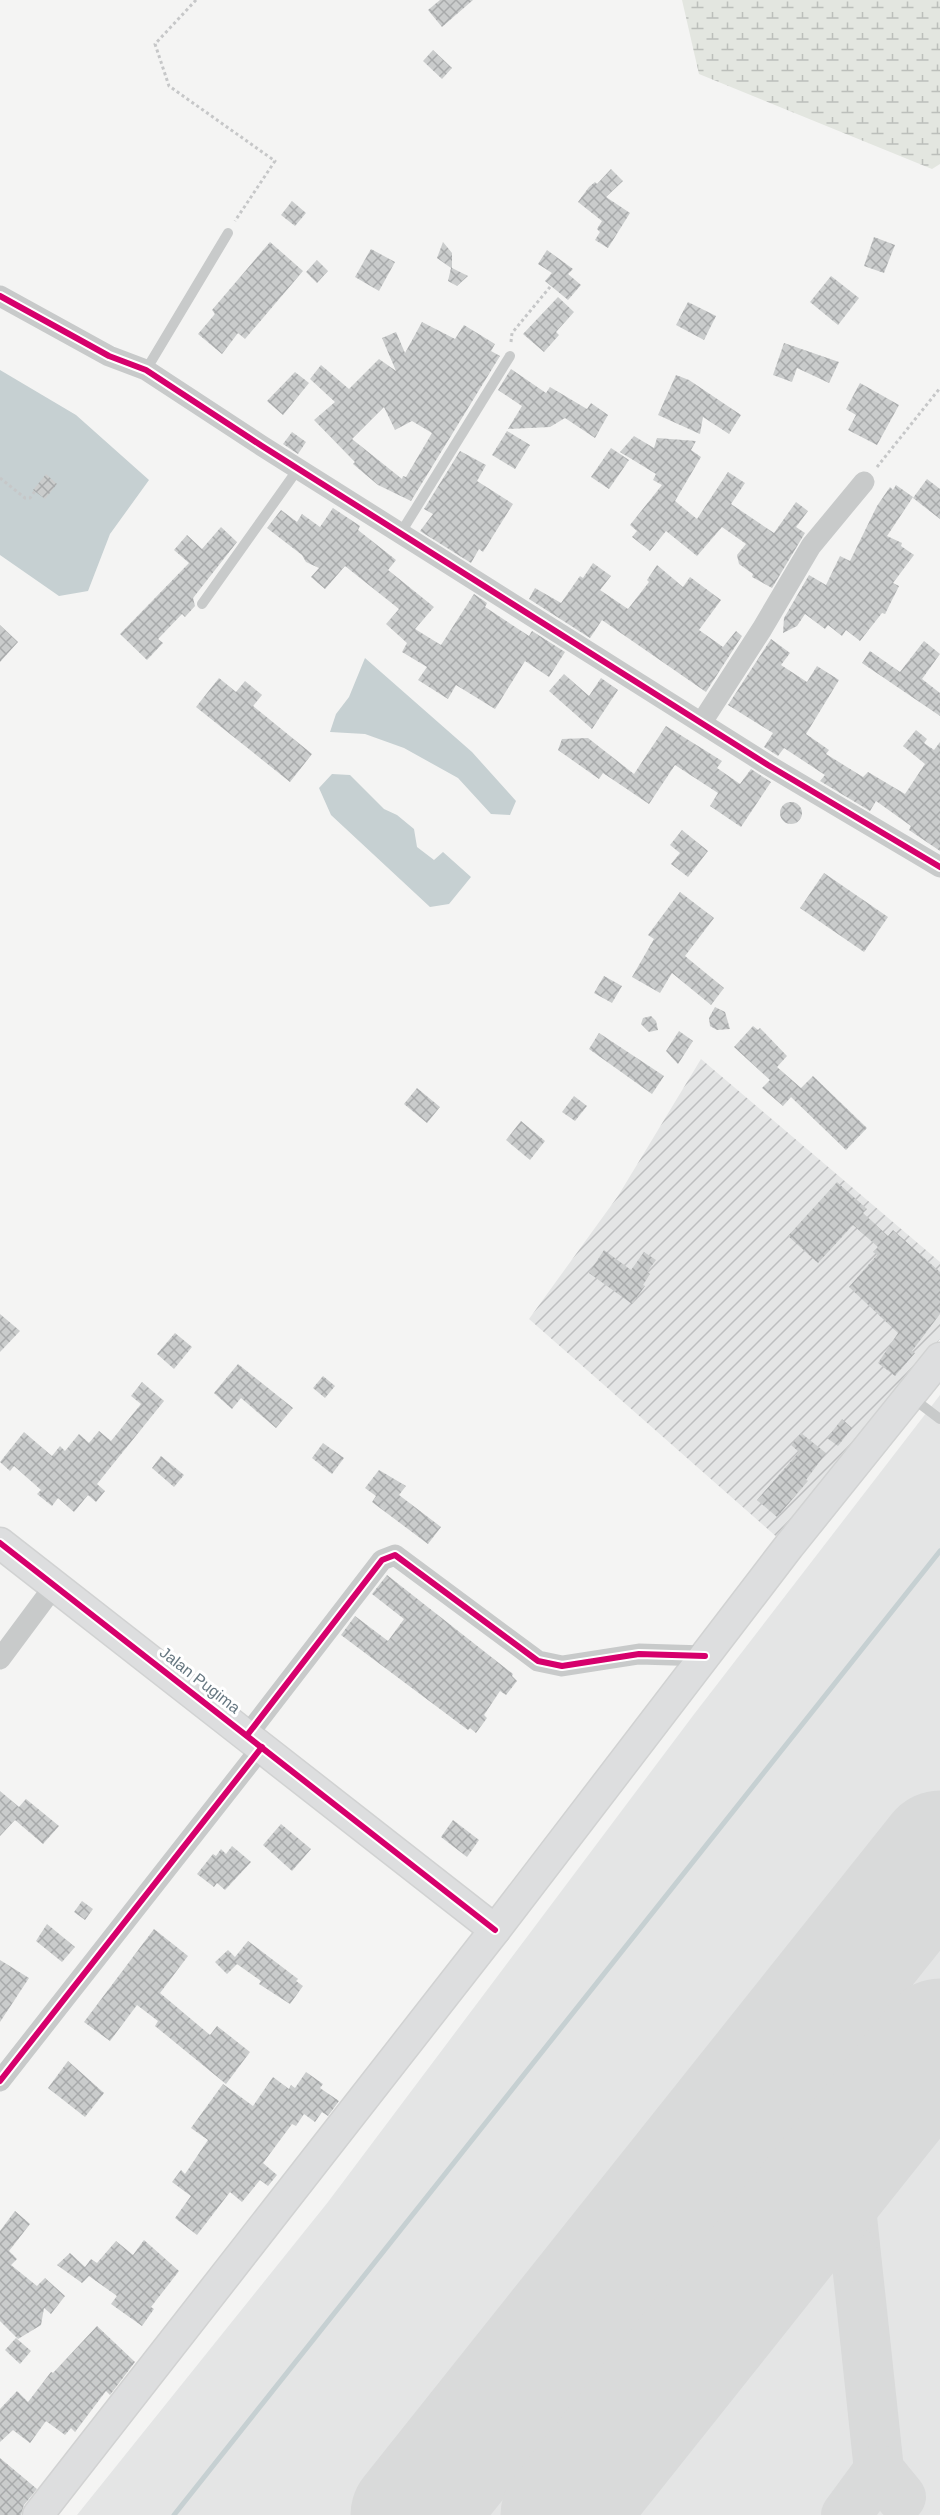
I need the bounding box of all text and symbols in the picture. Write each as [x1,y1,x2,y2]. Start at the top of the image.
street label: Jalan Pugima [157,1643,244,1717]

